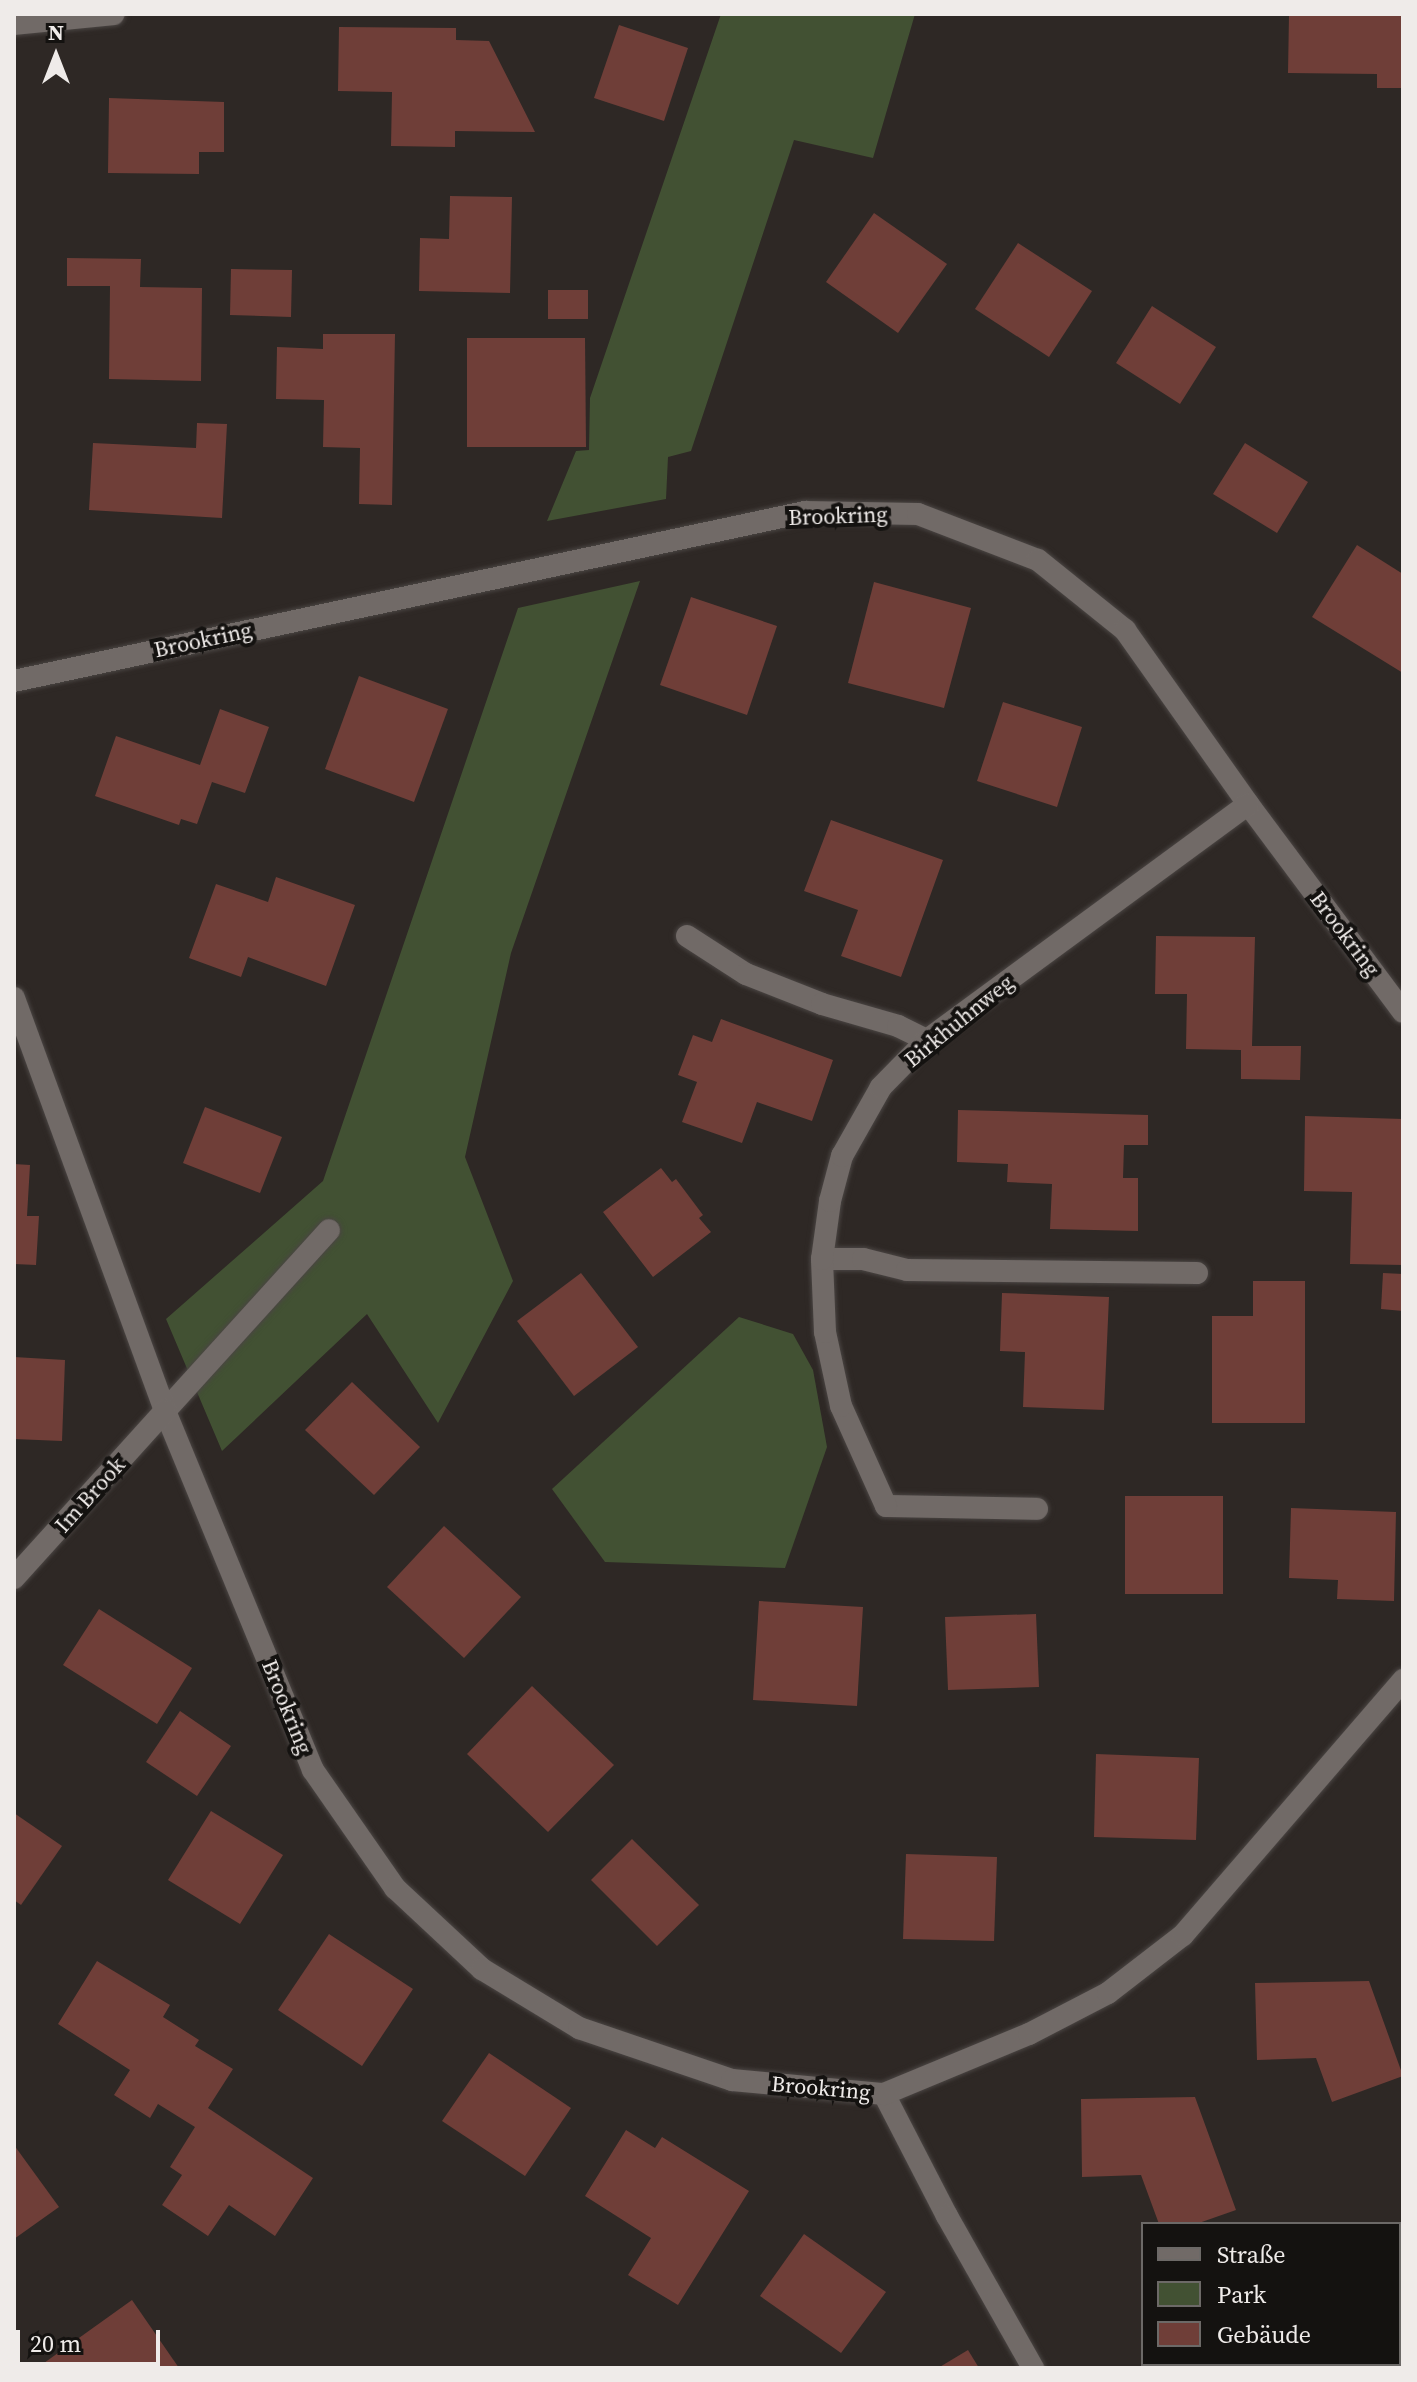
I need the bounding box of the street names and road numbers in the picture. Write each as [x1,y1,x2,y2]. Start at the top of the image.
street label: Brookring [788,501,888,531]
street label: Brookring [152,617,254,663]
street label: Brookring [1305,886,1385,982]
street label: Birkhuhnweg [899,969,1019,1073]
street label: Im Brook [49,1452,131,1538]
street label: Brookring [256,1656,318,1758]
street label: Brookring [770,2071,872,2105]

